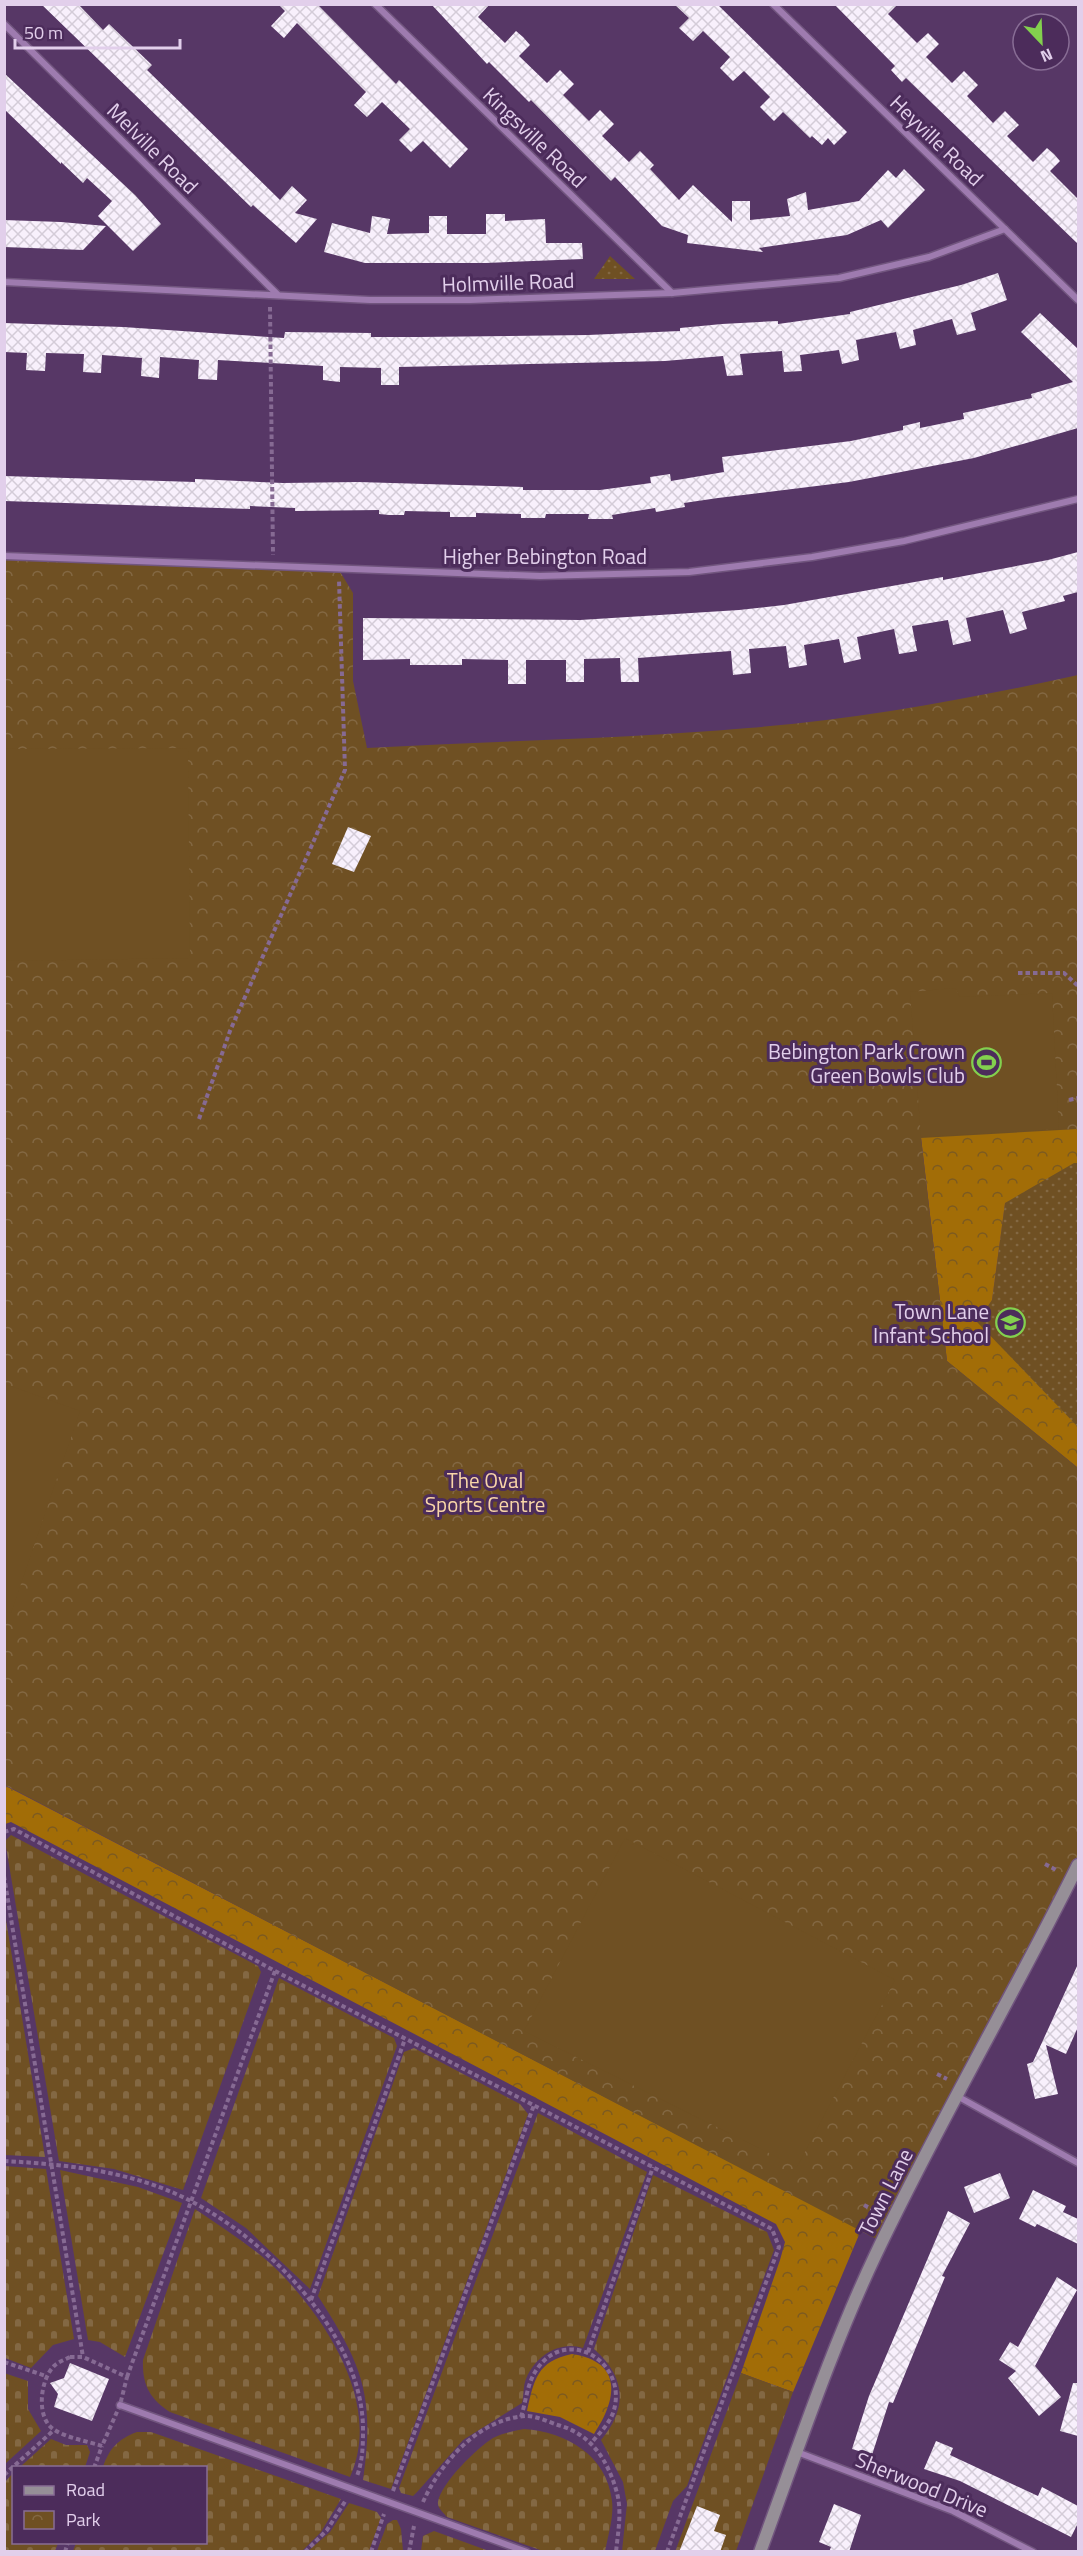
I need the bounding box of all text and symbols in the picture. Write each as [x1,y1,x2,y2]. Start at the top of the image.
scale bar [15,12,180,50]
north arrow [1011,12,1071,72]
text: 50 m [24,19,63,46]
text: N [1037,43,1057,69]
street label: Kingsville Road [476,79,594,195]
street label: Heyville Road [883,87,991,193]
street label: Melville Road [100,95,206,201]
street label: Holmville Road [441,264,575,300]
street label: Higher Bebington Road [443,540,647,572]
place label: Bebington Park Crown Green Bowls Club [768,1035,965,1091]
sports icon: Bebington Park Crown Green Bowls Club [970,1047,1002,1079]
place label: Town Lane Infant School [873,1295,989,1351]
school or university icon: Town Lane Infant School [994,1307,1026,1339]
park label: The Oval Sports Centre [425,1464,545,1520]
street label: Town Lane [849,2143,921,2241]
street label: Sherwood Drive [851,2443,993,2525]
legend [12,2466,207,2544]
text: Road [66,2476,105,2503]
text: Park [66,2506,101,2533]

